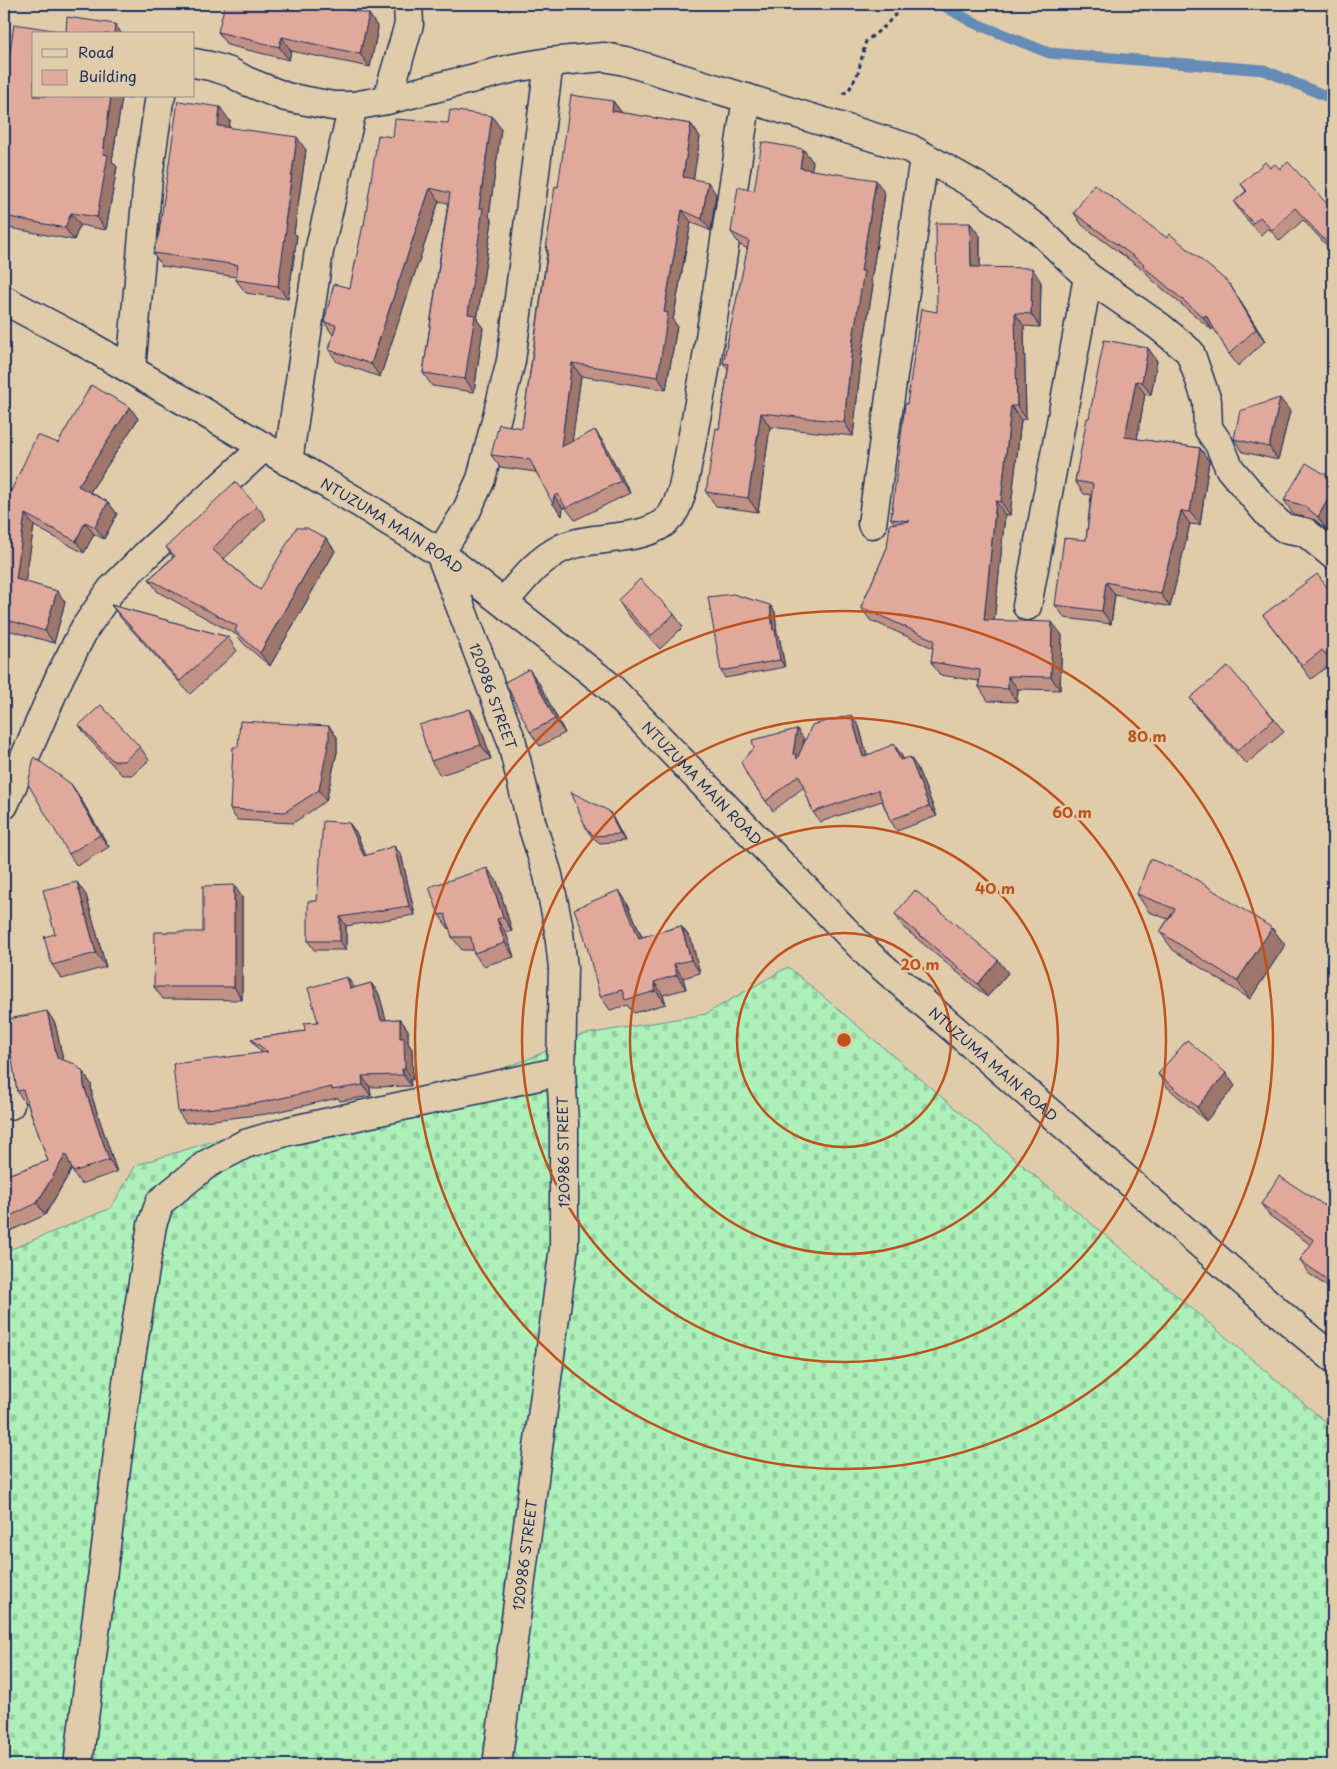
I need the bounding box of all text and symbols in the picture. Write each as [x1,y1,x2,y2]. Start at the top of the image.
legend [32,32,195,98]
text: Road [78,40,114,63]
text: Building [78,64,137,87]
street label: NTUZUMA MAIN ROAD [317,472,468,578]
street label: 120986 STREET [464,640,522,752]
street label: NTUZUMA MAIN ROAD [638,716,767,849]
text: 80 m [1127,724,1167,747]
text: 60 m [1052,800,1092,823]
text: 40 m [975,876,1015,899]
text: 20 m [901,952,939,975]
street label: NTUZUMA MAIN ROAD [925,1002,1063,1126]
centre of rings [835,1031,853,1049]
street label: 120986 STREET [552,1096,574,1208]
street label: 120986 STREET [507,1498,542,1611]

